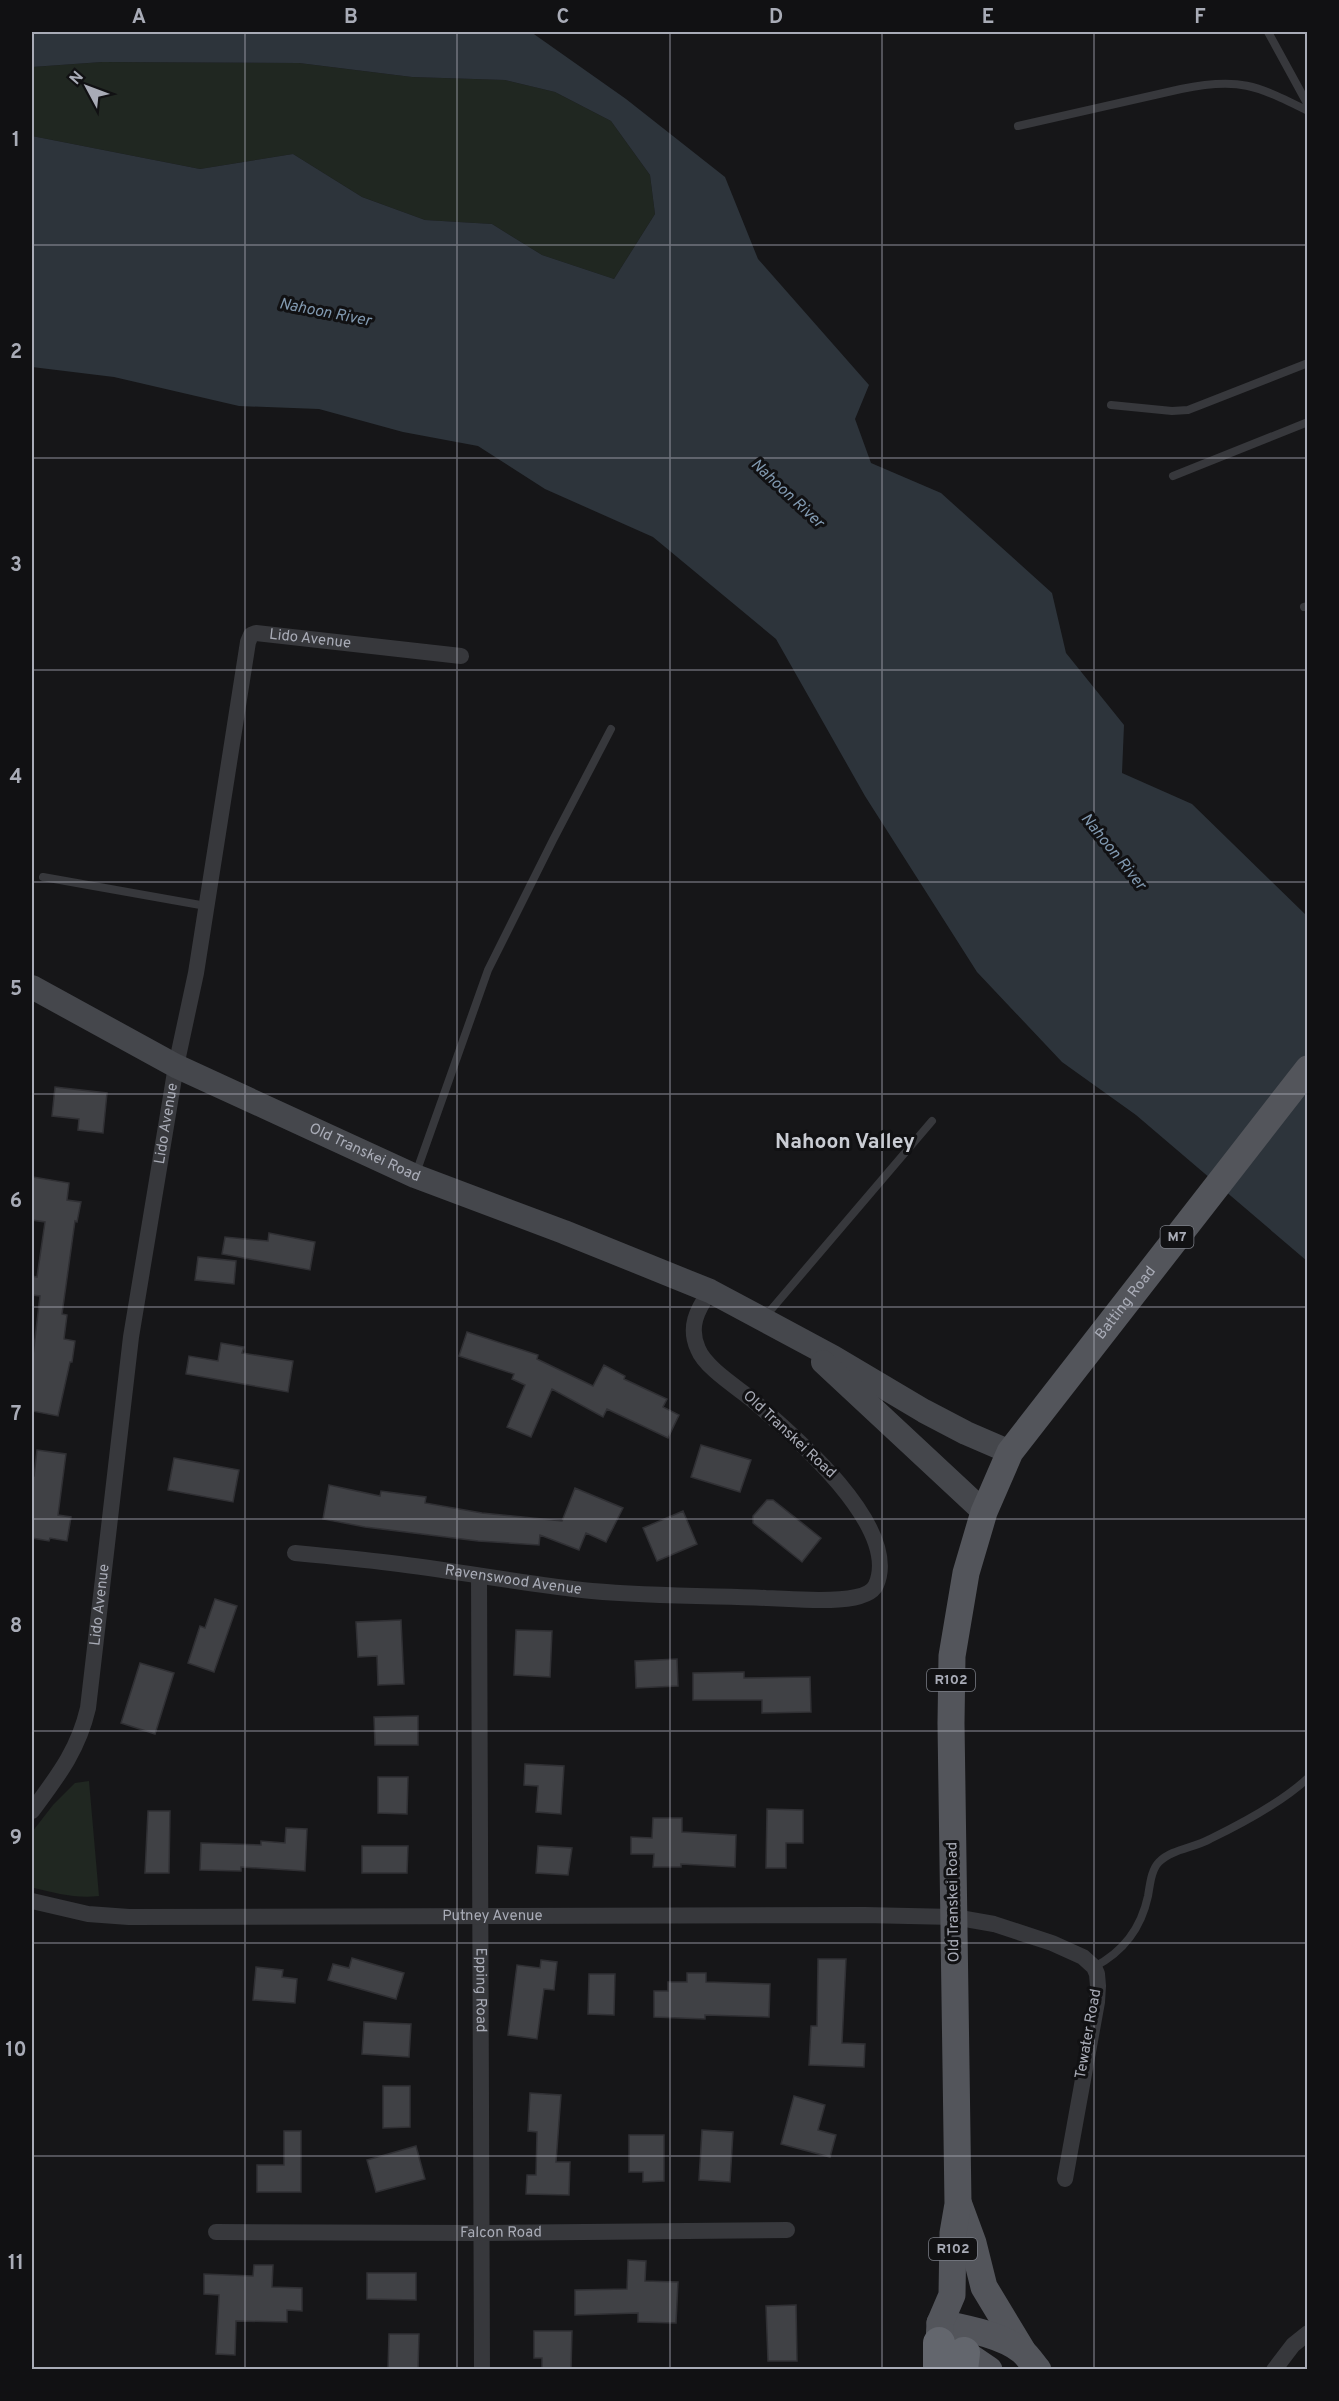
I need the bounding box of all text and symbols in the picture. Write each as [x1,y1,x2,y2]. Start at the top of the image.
text: A [132,5,146,31]
text: B [344,5,358,31]
text: C [557,5,569,31]
text: D [769,5,783,31]
text: E [982,5,994,31]
text: F [1194,5,1206,31]
north arrow [57,57,117,117]
text: N [66,68,89,89]
text: 1 [12,128,20,154]
water label: Nahoon River [277,294,374,332]
text: 2 [10,340,22,366]
water label: Nahoon River [746,455,829,534]
text: 3 [10,553,22,579]
street label: Lido Avenue [268,625,352,653]
text: 4 [10,765,22,791]
water label: Nahoon River [1076,810,1151,896]
text: 5 [10,977,22,1003]
street label: Lido Avenue [150,1082,183,1166]
street label: Old Transkei Road [306,1119,423,1187]
district label: Nahoon Valley [775,1129,915,1156]
text: 6 [10,1189,22,1215]
road number: M7 [1160,1226,1194,1248]
street label: Batting Road [1091,1263,1160,1344]
street label: Old Transkei Road [738,1387,840,1483]
text: 7 [11,1402,21,1428]
street label: Ravenswood Avenue [443,1561,583,1599]
street label: Lido Avenue [86,1563,114,1647]
text: 8 [10,1614,22,1640]
road number: R102 [927,1669,975,1691]
text: 9 [10,1826,22,1852]
street label: Old Transkei Road [943,1842,965,1962]
street label: Putney Avenue [442,1906,543,1926]
street label: Epping Road [471,1947,490,2033]
street label: Tewater Road [1072,1987,1106,2081]
text: 10 [5,2038,27,2064]
street label: Falcon Road [460,2223,542,2243]
road number: R102 [929,2238,977,2260]
text: 11 [8,2251,24,2277]

